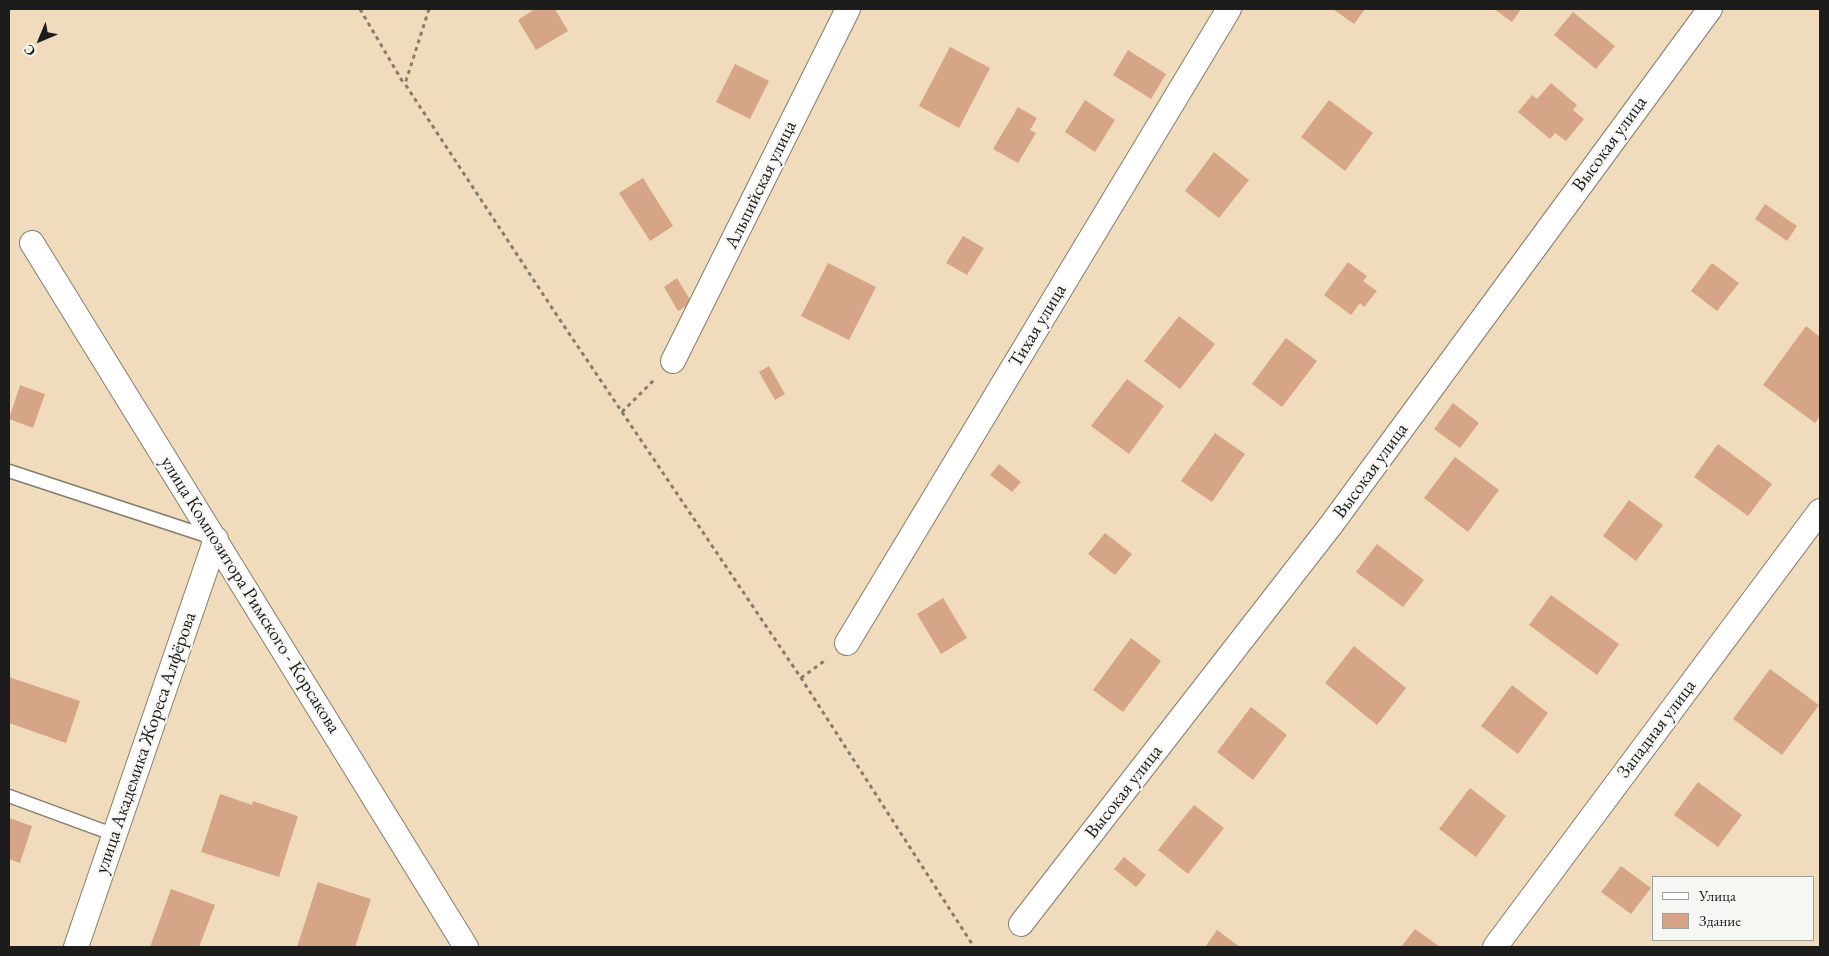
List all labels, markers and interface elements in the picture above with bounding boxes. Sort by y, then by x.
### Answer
north arrow [15,15,65,65]
text: С [20,41,39,60]
street label: Высокая улица [1568,92,1652,196]
street label: Альпийская улица [720,117,802,253]
street label: Тихая улица [1004,280,1072,372]
street label: Высокая улица [1329,419,1413,523]
street label: улица Композитора Римского - Корсакова [155,452,345,738]
street label: улица Академика Жореса Алфёрова [90,609,202,877]
street label: Западная улица [1613,675,1701,783]
street label: Высокая улица [1080,741,1168,843]
legend [1652,876,1814,941]
text: Улица [1699,886,1736,905]
text: Здание [1699,911,1741,930]

